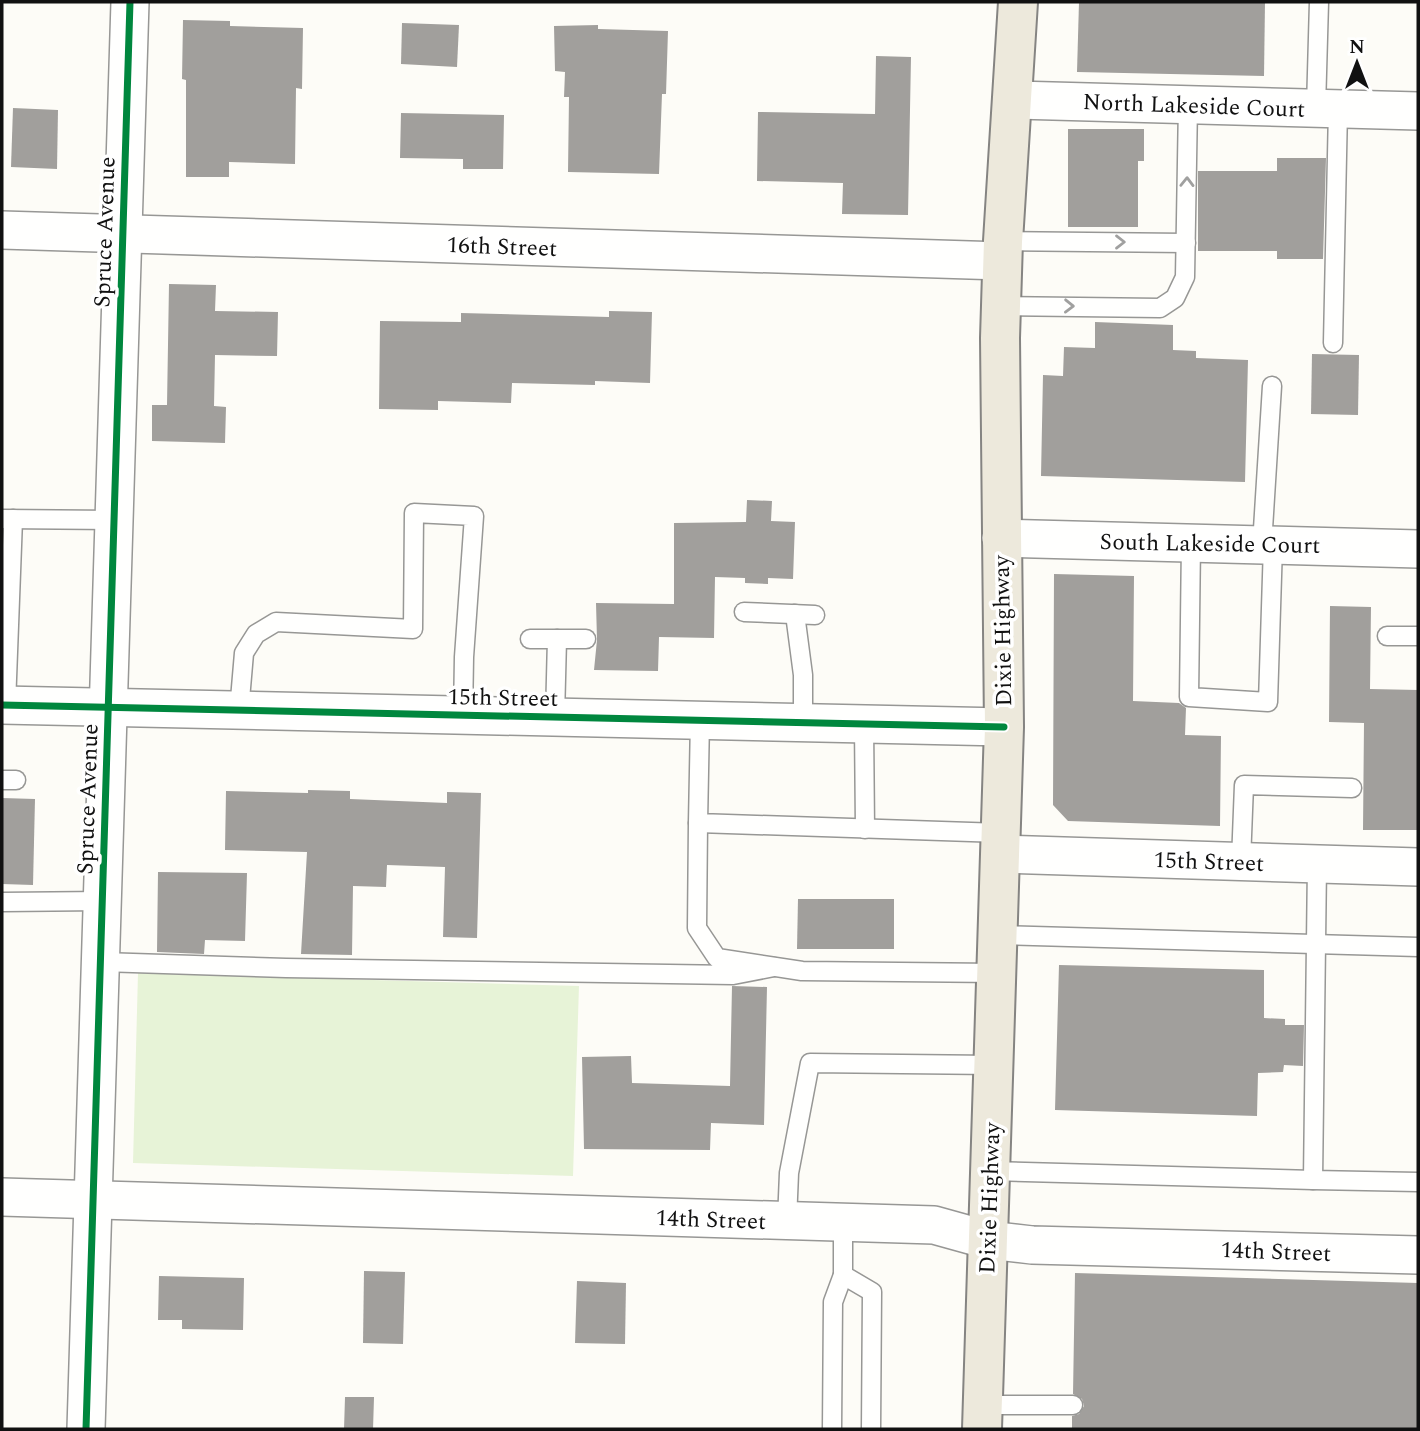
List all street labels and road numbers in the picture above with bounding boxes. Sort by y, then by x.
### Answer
street label: North Lakeside Court [1082,85,1306,128]
street label: Spruce Avenue [85,156,126,308]
street label: 16th Street [446,228,558,267]
street label: South Lakeside Court [1099,525,1321,564]
street label: Dixie Highway [985,554,1022,707]
street label: 15th Street [447,680,559,717]
street label: Spruce Avenue [68,723,109,875]
street label: 15th Street [1153,843,1265,882]
street label: Dixie Highway [970,1121,1011,1274]
street label: 14th Street [655,1201,767,1240]
street label: 14th Street [1220,1233,1332,1272]

